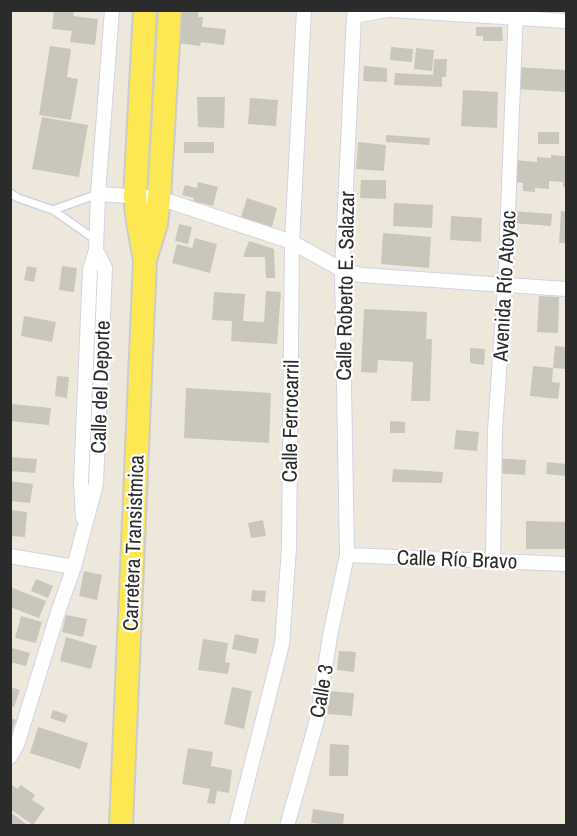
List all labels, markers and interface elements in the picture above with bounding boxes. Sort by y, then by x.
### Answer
street label: Calle Roberto E. Salazar [329,191,361,381]
street label: Avenida Río Atoyac [486,210,522,363]
street label: Calle del Deporte [83,320,117,454]
street label: Calle Ferrocarril [274,359,306,483]
street label: Carretera Transistmica [115,454,151,632]
street label: Calle Río Bravo [396,542,518,576]
street label: Calle 3 [302,662,340,720]

